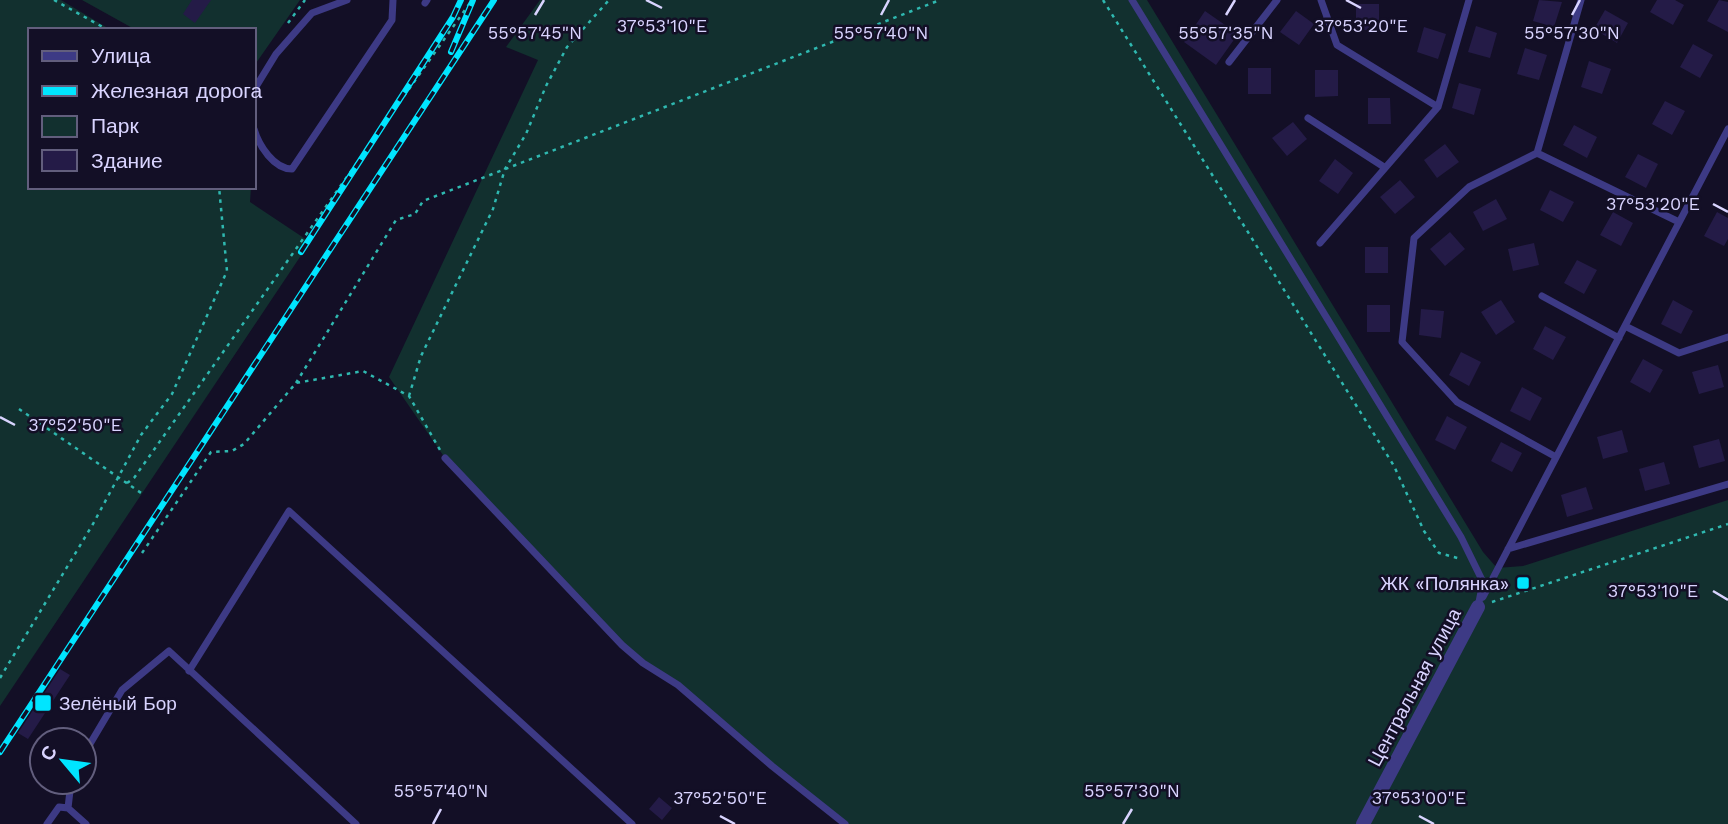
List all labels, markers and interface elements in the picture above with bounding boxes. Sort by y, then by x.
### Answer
text: 37°53'10"E [617,15,707,36]
text: 37°53'20"E [1314,15,1408,36]
text: 55°57'45"N [488,22,582,43]
text: 55°57'40"N [833,22,929,43]
text: 55°57'35"N [1178,22,1274,43]
text: 55°57'30"N [1524,22,1620,43]
legend [28,28,256,189]
text: Улица [91,43,151,68]
text: Железная дорога [91,78,263,103]
text: Парк [91,113,139,138]
text: Здание [91,148,163,173]
text: 37°53'20"E [1606,193,1700,214]
text: 37°52'50"E [28,414,122,435]
place label: ЖК «Полянка» [1380,572,1509,595]
marker: ЖК «Полянка» [1515,575,1531,591]
text: 37°53'10"E [1608,580,1698,601]
street label: Центральная улица [1363,604,1466,770]
place label: Зелёный Бор [59,692,177,715]
marker: Зелёный Бор [33,693,53,713]
north arrow [28,726,98,796]
text: С [35,741,62,765]
text: 55°57'40"N [393,780,489,801]
text: 55°57'30"N [1084,780,1180,801]
text: 37°52'50"E [673,787,767,808]
text: 37°53'00"E [1372,787,1466,808]

